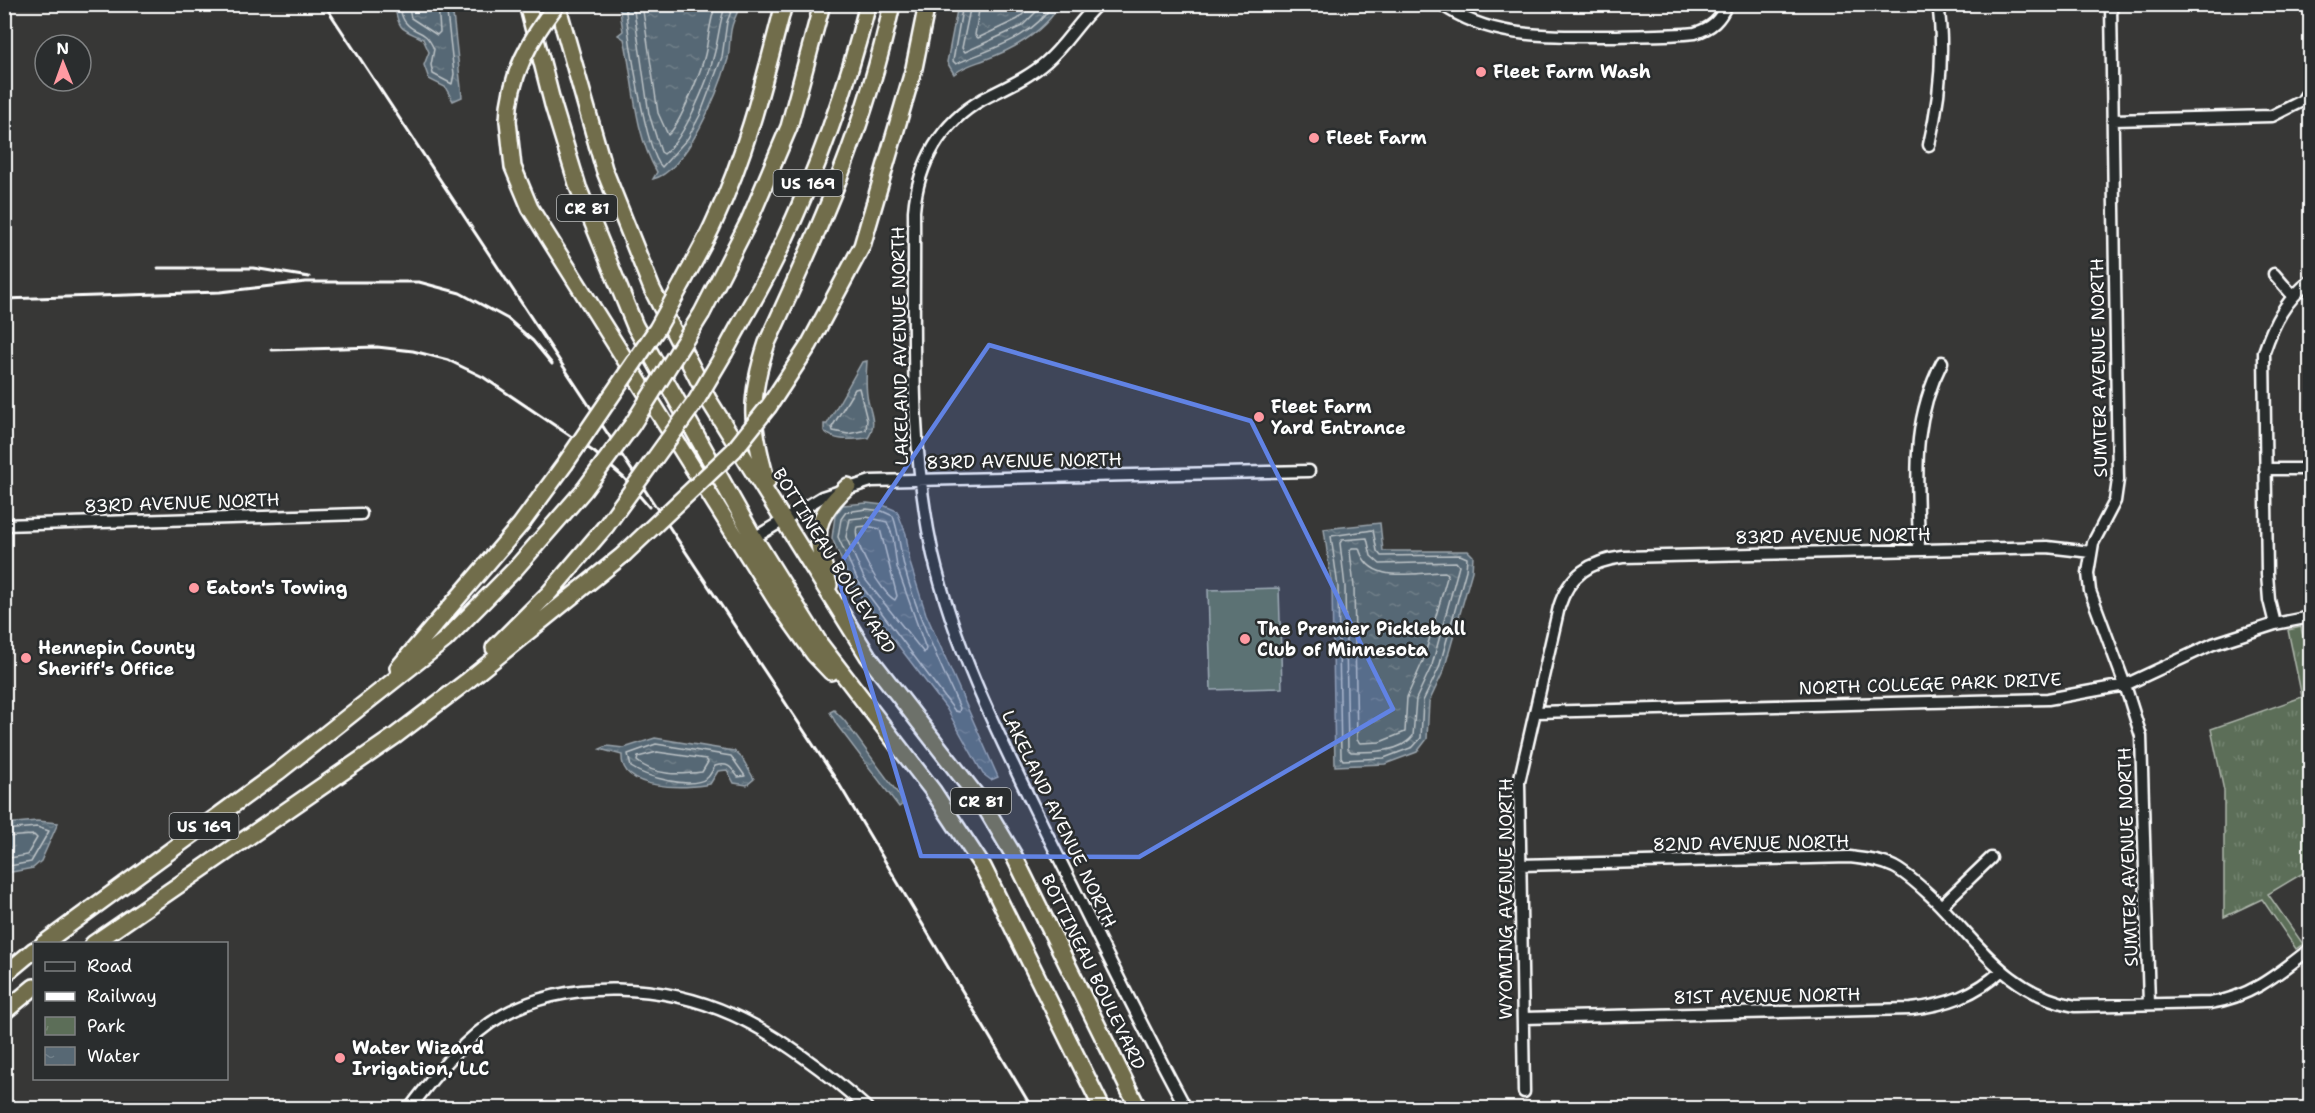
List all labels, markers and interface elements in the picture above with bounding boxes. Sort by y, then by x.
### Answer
north arrow [33,33,93,93]
text: N [56,38,69,59]
place label: Fleet Farm Wash [1493,60,1651,84]
marker: Fleet Farm Wash [1474,65,1488,79]
place label: Fleet Farm [1326,126,1427,150]
marker: Fleet Farm [1307,131,1321,145]
road number: US 169 [774,170,842,196]
road number: CR 81 [557,195,617,221]
street label: LAKELAND AVENUE NORTH [886,226,914,466]
street label: SUMTER AVENUE NORTH [2085,258,2113,478]
place label: Fleet Farm Yard Entrance [1271,395,1406,440]
marker: Fleet Farm Yard Entrance [1252,410,1266,424]
street label: 83RD AVENUE NORTH [926,447,1122,475]
street label: BOTTINEAU BOULEVARD [767,464,901,659]
street label: 83RD AVENUE NORTH [84,488,280,518]
street label: 83RD AVENUE NORTH [1735,522,1931,550]
place label: Eaton's Towing [206,576,348,600]
marker: Eaton's Towing [187,581,201,595]
place label: The Premier Pickleball Club of Minnesota [1257,617,1466,662]
marker: The Premier Pickleball Club of Minnesota [1238,632,1252,646]
place label: Hennepin County Sheriff's Office [38,636,195,681]
marker: Hennepin County Sheriff's Office [19,651,33,665]
street label: NORTH COLLEGE PARK DRIVE [1798,667,2062,701]
street label: LAKELAND AVENUE NORTH [996,706,1122,932]
street label: SUMTER AVENUE NORTH [2112,747,2144,967]
street label: WYOMING AVENUE NORTH [1494,778,1518,1020]
road number: CR 81 [951,788,1011,814]
road number: US 169 [170,813,238,839]
street label: 82ND AVENUE NORTH [1652,829,1850,857]
street label: BOTTINEAU BOULEVARD [1035,870,1151,1074]
legend [33,942,228,1080]
text: Road [87,954,132,978]
street label: 81ST AVENUE NORTH [1673,982,1861,1010]
text: Railway [87,984,157,1008]
text: Park [87,1014,126,1038]
place label: Water Wizard Irrigation, LLC [352,1036,489,1081]
text: Water [87,1044,140,1068]
marker: Water Wizard Irrigation, LLC [333,1051,347,1065]

